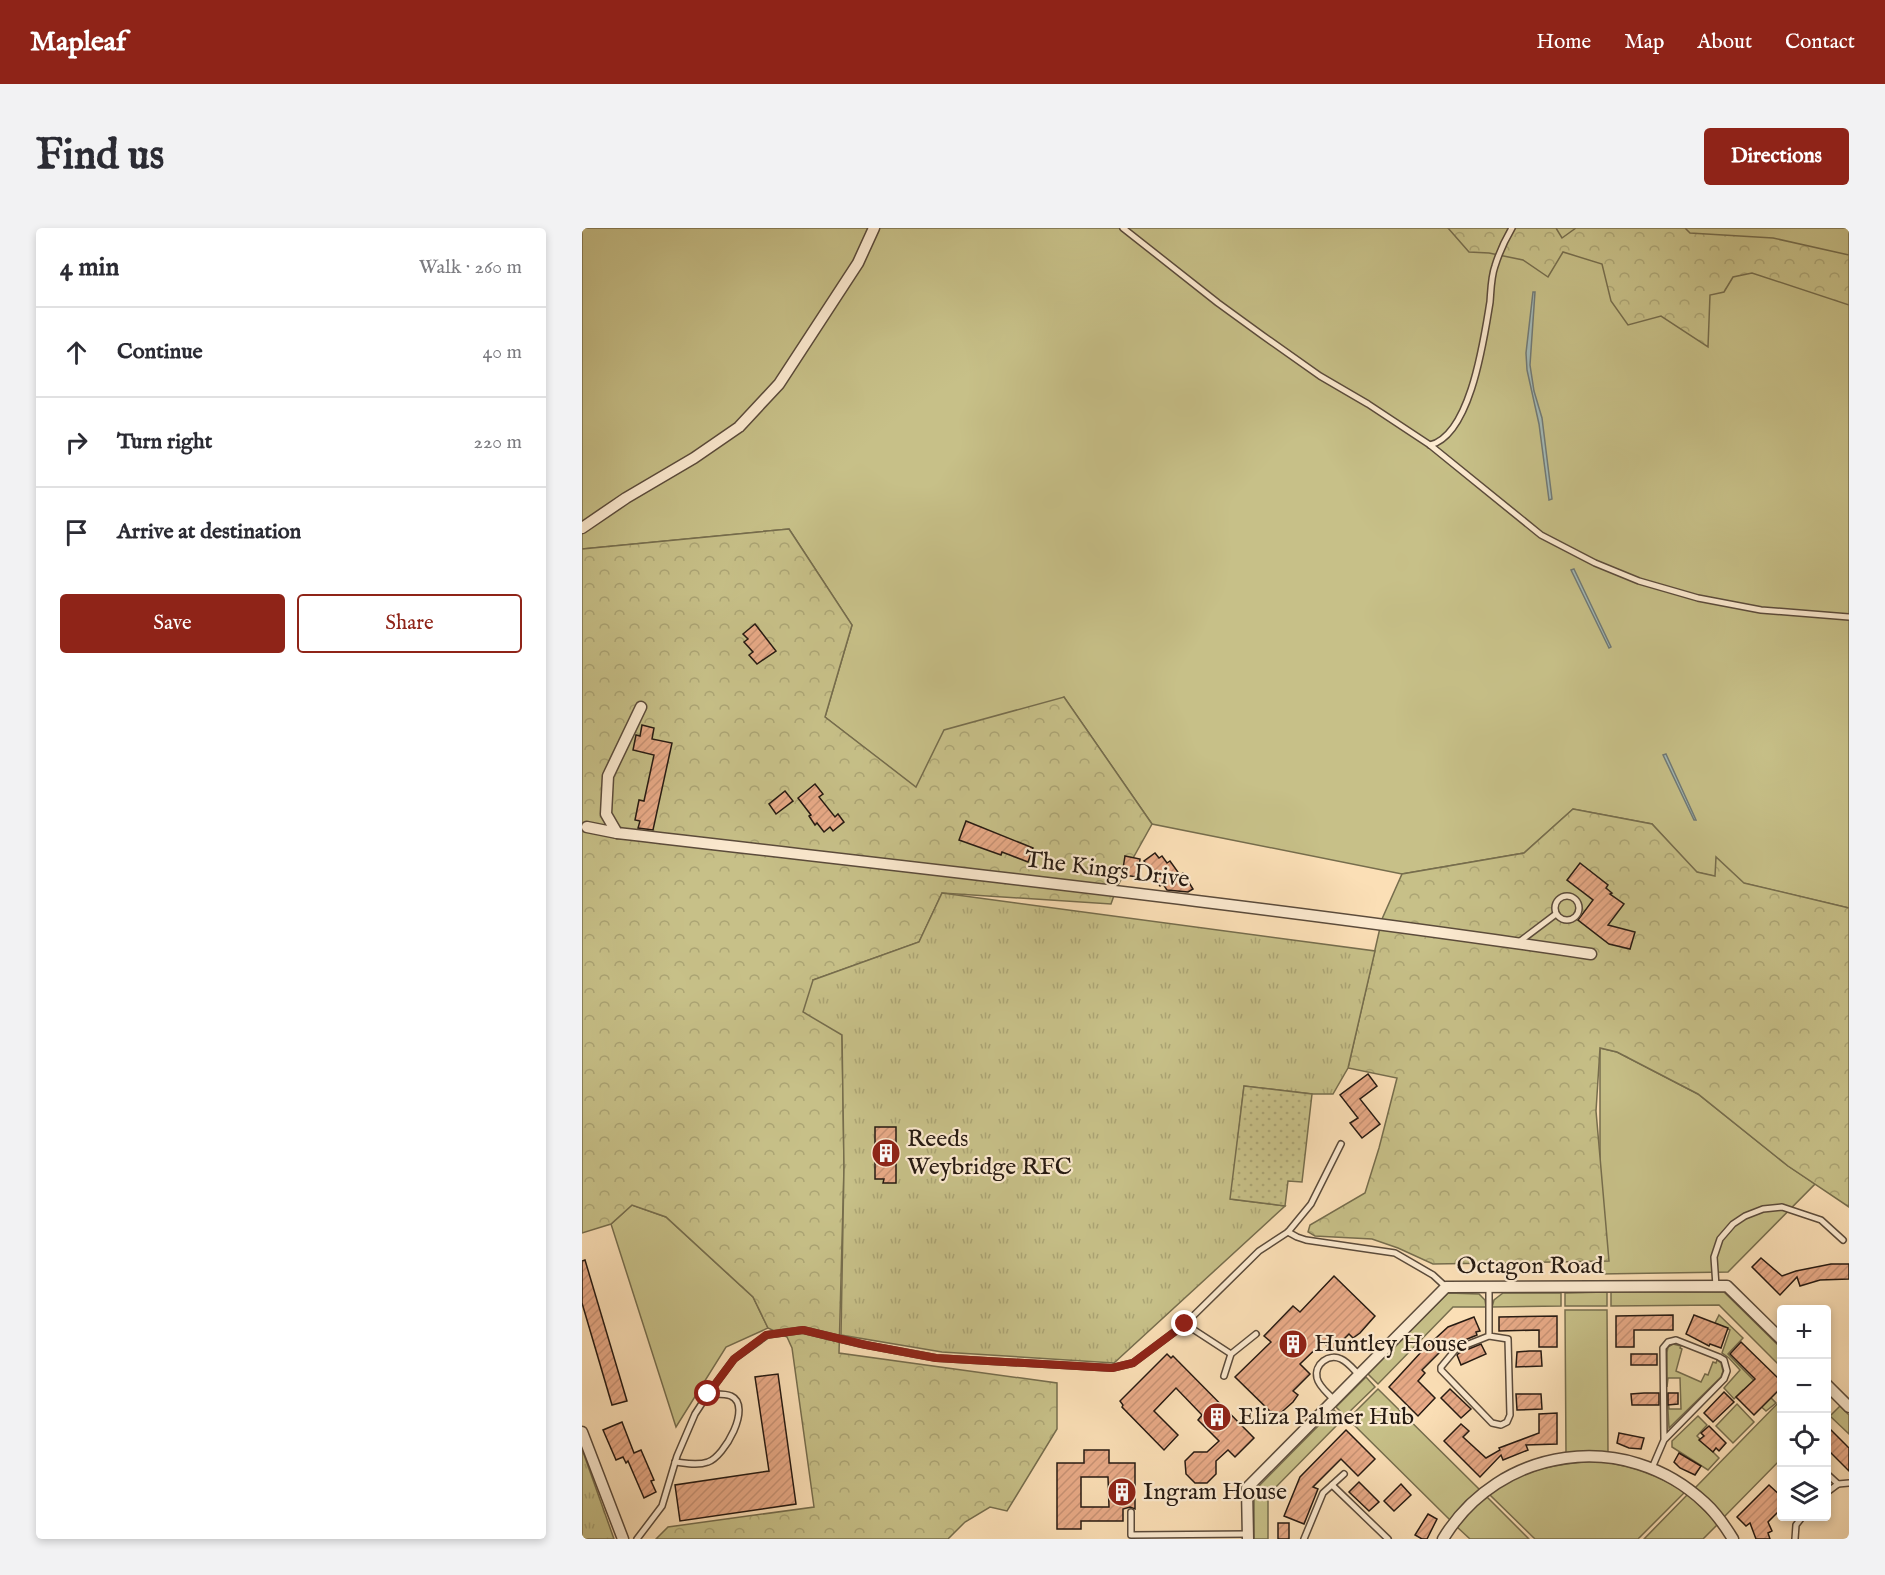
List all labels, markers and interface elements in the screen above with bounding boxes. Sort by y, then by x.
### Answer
text: Mapleaf [30,25,126,60]
text: Home [1536,29,1591,56]
text: Map [1624,29,1664,56]
text: About [1697,29,1752,56]
text: Contact [1785,29,1855,56]
button: Directions [1704,128,1849,185]
text: Find us [36,130,164,183]
text: 4 min [60,251,119,284]
text: Walk · 260 m [419,255,522,280]
icon: ahead [60,336,93,369]
text: Continue [117,338,203,366]
text: 40 m [483,340,522,365]
icon: right [60,426,93,459]
text: Turn right [117,428,212,456]
text: 220 m [474,430,522,455]
icon: arrive [60,516,93,549]
text: Arrive at destination [117,518,301,546]
button: Save [60,594,285,653]
button: Share [297,594,522,653]
street label: The Kings Drive [1023,845,1191,895]
place label: Reeds Weybridge RFC [907,1124,1072,1183]
building icon: Reeds Weybridge RFC [870,1137,902,1169]
street label: Octagon Road [1457,1251,1604,1282]
map controls [1777,1305,1831,1521]
button: + [1777,1305,1831,1359]
route end [1171,1310,1197,1336]
building icon: Huntley House [1277,1328,1309,1360]
place label: Huntley House [1314,1329,1467,1360]
button: − [1777,1359,1831,1413]
route start [694,1380,720,1406]
building icon: Eliza Palmer Hub [1201,1401,1233,1433]
place label: Eliza Palmer Hub [1238,1402,1414,1433]
button: locate [1777,1413,1831,1467]
button: layers [1777,1467,1831,1521]
building icon: Ingram House [1106,1476,1138,1508]
place label: Ingram House [1143,1477,1287,1508]

